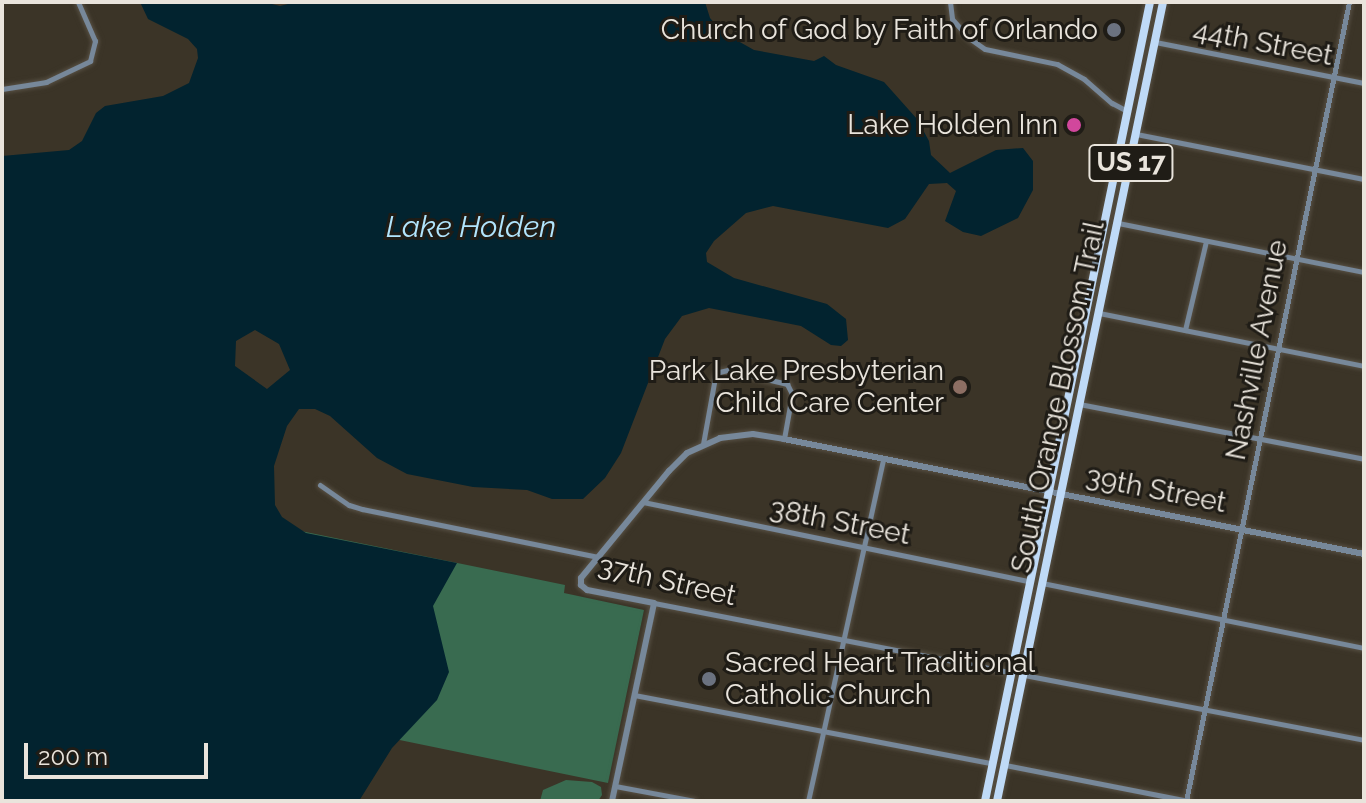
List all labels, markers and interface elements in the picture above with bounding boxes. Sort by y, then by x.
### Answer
place label: Church of God by Faith of Orlando [659,13,1098,47]
street label: 44th Street [1191,13,1335,73]
marker: Church of God by Faith of Orlando [1105,21,1123,39]
place label: Lake Holden Inn [847,108,1058,142]
marker: Lake Holden Inn [1065,116,1083,134]
road number: US 17 [1087,141,1175,185]
water label: Lake Holden [386,209,556,245]
street label: South Orange Blossom Trail [1004,218,1112,576]
street label: Nashville Avenue [1219,237,1295,463]
place label: Park Lake Presbyterian Child Care Center [649,354,944,420]
marker: Park Lake Presbyterian Child Care Center [951,378,969,396]
street label: 39th Street [1083,460,1229,520]
street label: 38th Street [767,492,913,552]
street label: 37th Street [595,549,739,613]
place label: Sacred Heart Traditional Catholic Church [725,646,1036,712]
marker: Sacred Heart Traditional Catholic Church [700,670,718,688]
scale bar [28,727,212,777]
text: 200 m [38,742,108,771]

